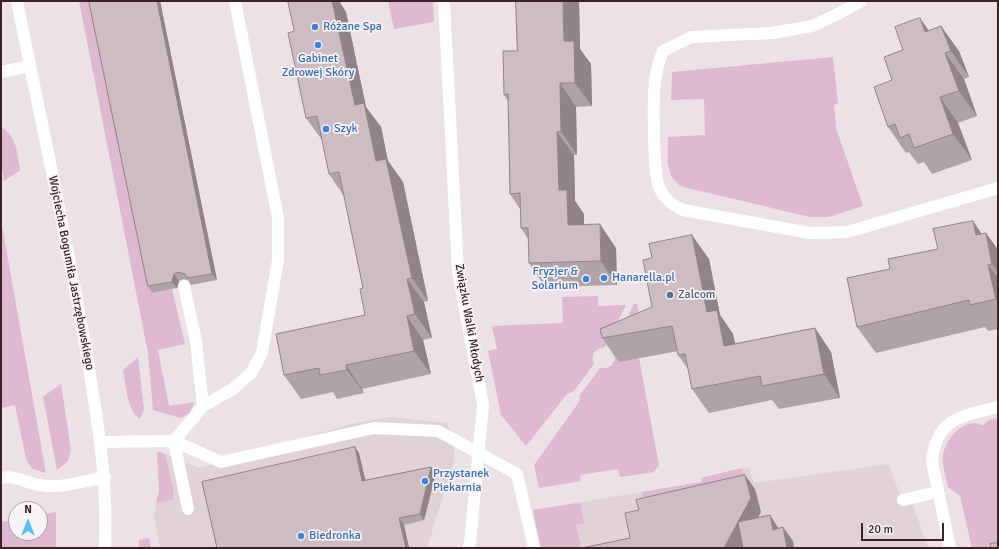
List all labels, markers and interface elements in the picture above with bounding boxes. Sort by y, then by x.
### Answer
place label: Różane Spa [323,20,382,34]
marker: Różane Spa [310,22,320,32]
marker: Gabinet Zdrowej Skóry [313,40,323,50]
place label: Gabinet Zdrowej Skóry [282,52,354,80]
place label: Szyk [334,122,358,136]
marker: Szyk [321,124,331,134]
street label: Wojciecha Bogumiła Jastrzębowskiego [45,175,97,371]
street label: Związku Walki Młodych [451,263,487,383]
place label: Fryzjer & Solarium [531,265,578,293]
place label: Hanarella.pl [612,271,675,285]
marker: Hanarella.pl [599,273,609,283]
marker: Fryzjer & Solarium [581,274,591,284]
place label: Zalcom [678,288,715,302]
marker: Zalcom [665,290,675,300]
place label: Przystanek Piekarnia [433,467,489,495]
marker: Przystanek Piekarnia [420,476,430,486]
north arrow [8,501,48,541]
text: N [24,503,32,516]
scale bar [863,515,946,541]
text: 20 m [868,522,893,537]
place label: Biedronka [309,529,361,543]
marker: Biedronka [296,531,306,541]

